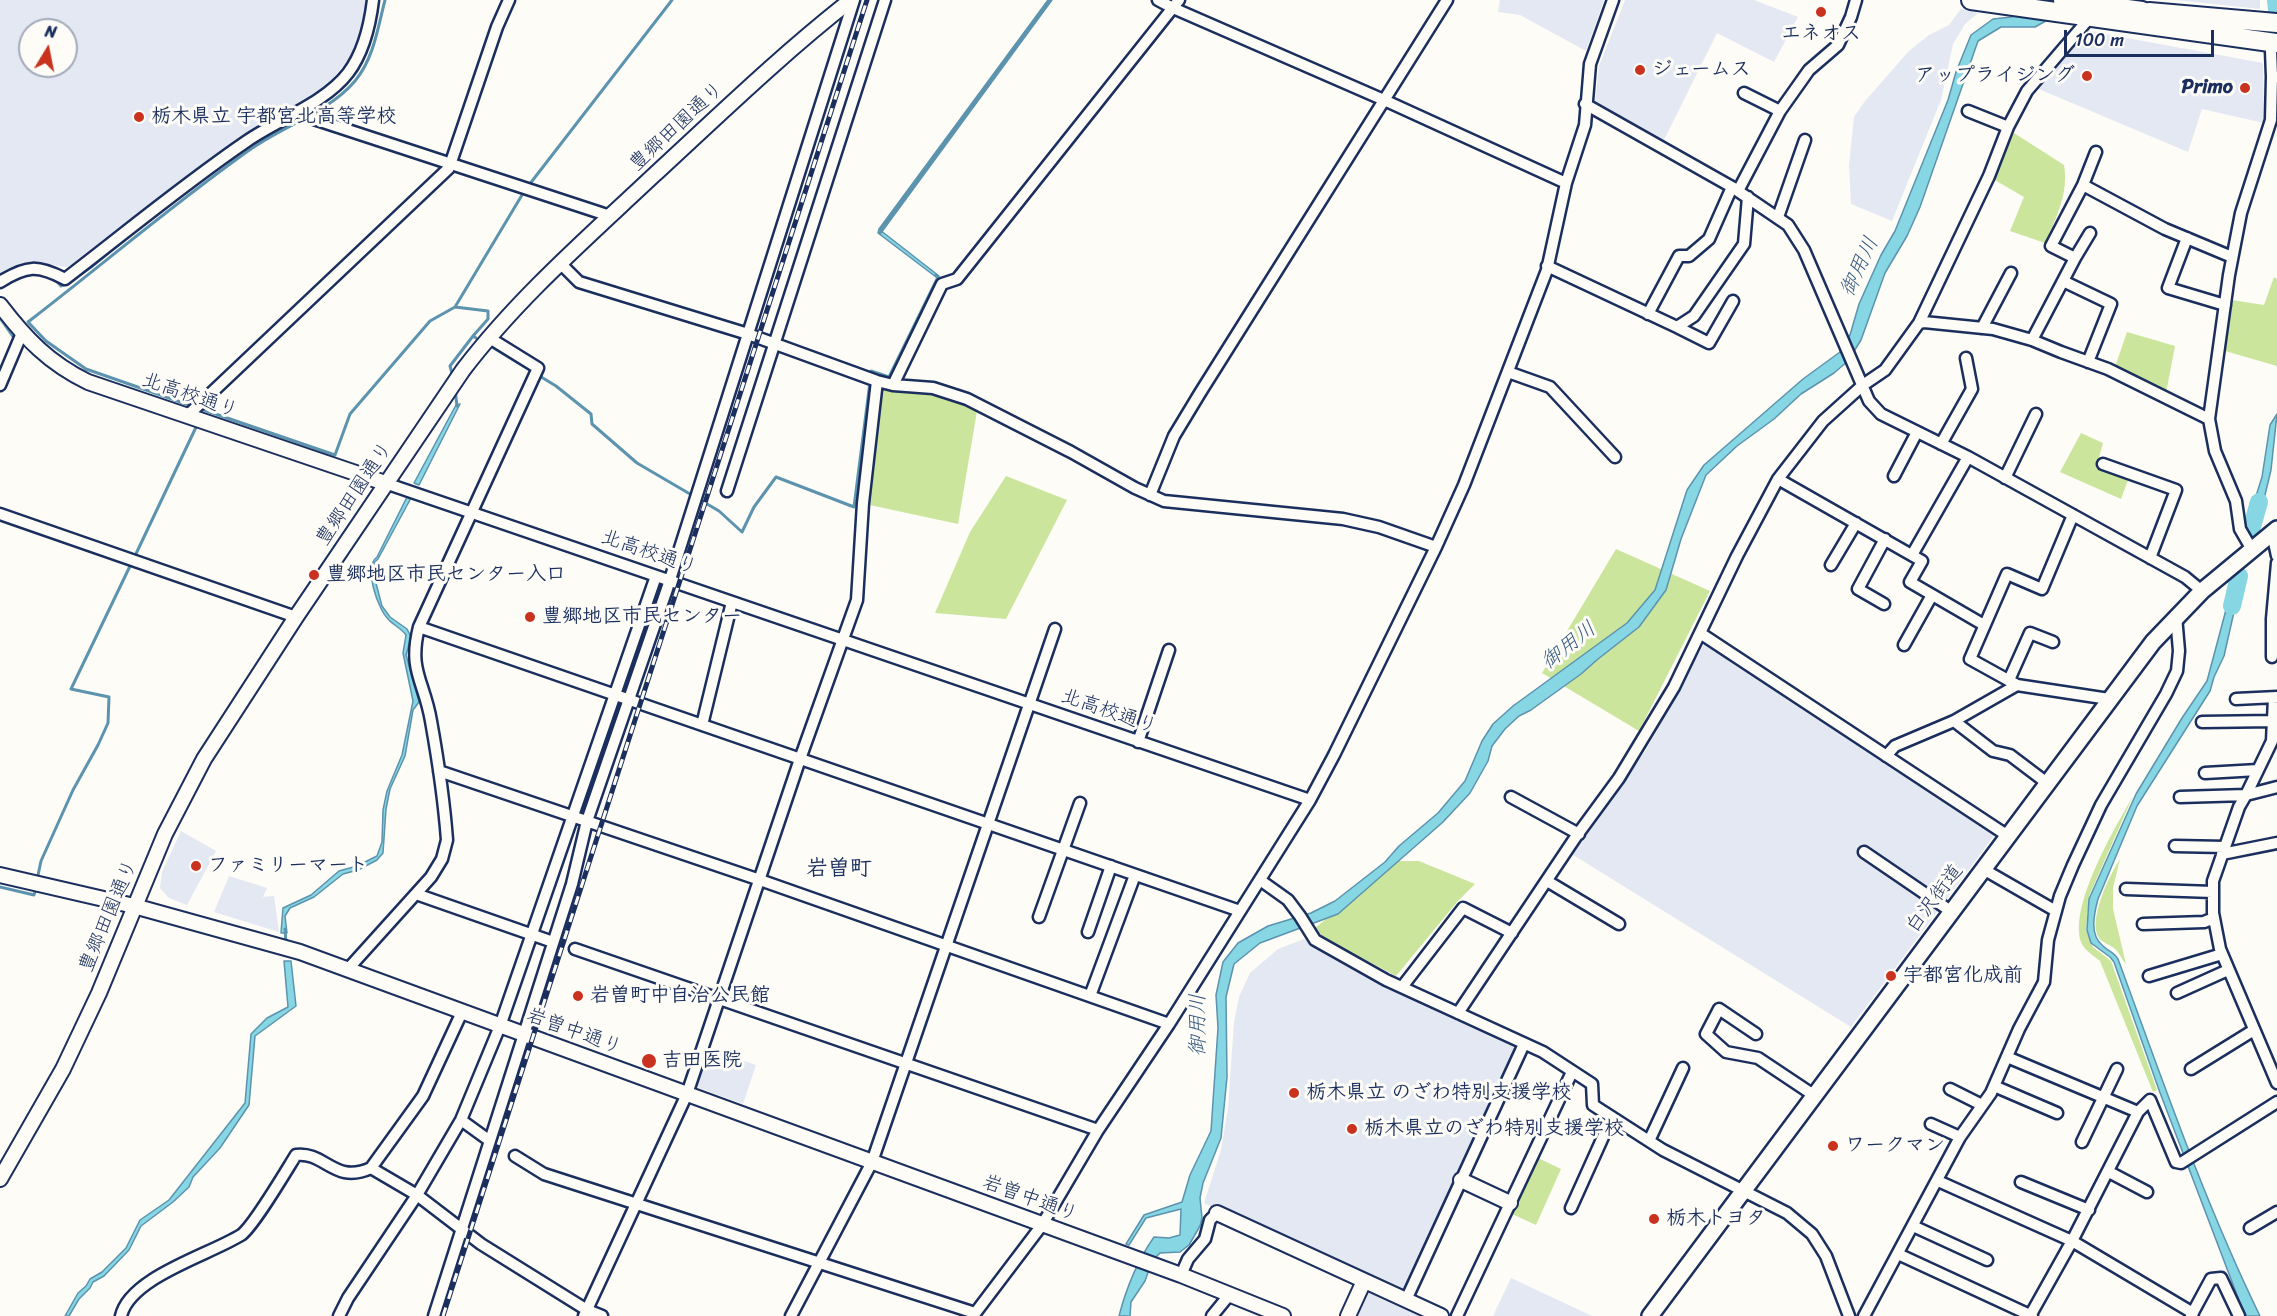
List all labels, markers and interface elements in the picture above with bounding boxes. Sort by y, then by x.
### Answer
marker: エネオス [1814,5,1828,19]
text: N [43,17,59,47]
north arrow [18,18,78,78]
scale bar [2067,18,2217,56]
place label: エネオス [1781,22,1861,46]
text: 100 m [2075,24,2124,56]
place label: ジェームス [1652,58,1751,82]
marker: ジェームス [1633,63,1647,77]
place label: アップライジング [1915,64,2075,88]
marker: アップライジング [2080,69,2094,83]
place label: Primo [2182,76,2233,100]
street label: 豊郷田園通り [625,77,729,177]
marker: Primo [2238,81,2252,95]
place label: 栃木県立 宇都宮北高等学校 [151,105,396,129]
marker: 栃木県立 宇都宮北高等学校 [132,110,146,124]
water label: 御用川 [1835,233,1885,301]
street label: 北高校通り [139,368,241,424]
street label: 豊郷田園通り [312,438,398,550]
street label: 北高校通り [598,525,700,581]
place label: 豊郷地区市民センター入口 [326,563,566,587]
marker: 豊郷地区市民センター入口 [307,568,321,582]
place label: 豊郷地区市民センター [542,605,742,629]
marker: 豊郷地区市民センター [523,610,537,624]
water label: 御用川 [1536,617,1602,675]
street label: 北高校通り [1058,684,1160,740]
place label: ファミリーマート [208,854,368,878]
street label: 豊郷田園通り [75,856,143,976]
district label: 岩曽町 [806,856,872,882]
marker: ファミリーマート [189,859,203,873]
street label: 白沢街道 [1901,860,1969,938]
place label: 宇都宮化成前 [1903,964,2023,988]
marker: 宇都宮化成前 [1884,969,1898,983]
place label: 岩曽町中自治公民館 [590,984,770,1008]
marker: 岩曽町中自治公民館 [571,989,585,1003]
water label: 御用川 [1186,994,1212,1056]
street label: 岩曽中通り [523,1004,625,1060]
place label: 吉田医院 [662,1049,742,1073]
marker: 吉田医院 [640,1052,658,1070]
place label: 栃木県立 のざわ特別支援学校 [1306,1081,1571,1105]
marker: 栃木県立 のざわ特別支援学校 [1287,1086,1301,1100]
place label: 栃木県立のざわ特別支援学校 [1364,1117,1624,1141]
marker: 栃木県立のざわ特別支援学校 [1345,1122,1359,1136]
place label: ワークマン [1845,1134,1945,1158]
marker: ワークマン [1826,1139,1840,1153]
street label: 岩曽中通り [979,1171,1081,1227]
place label: 栃木トヨタ [1666,1207,1766,1231]
marker: 栃木トヨタ [1647,1212,1661,1226]

